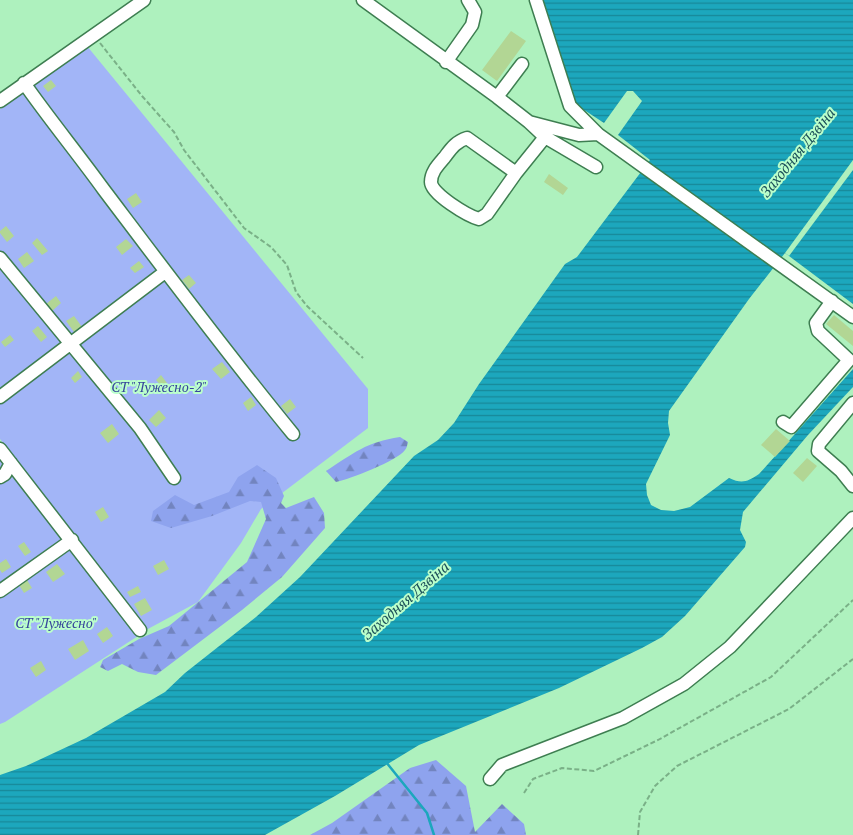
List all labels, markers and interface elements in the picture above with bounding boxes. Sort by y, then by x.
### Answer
water label: Заходняя Дзвіна [755,103,839,201]
park label: СТ "Лужесно-2" [111,377,207,396]
water label: Заходняя Дзвіна [357,556,453,644]
park label: СТ "Лужесно" [15,613,97,632]

